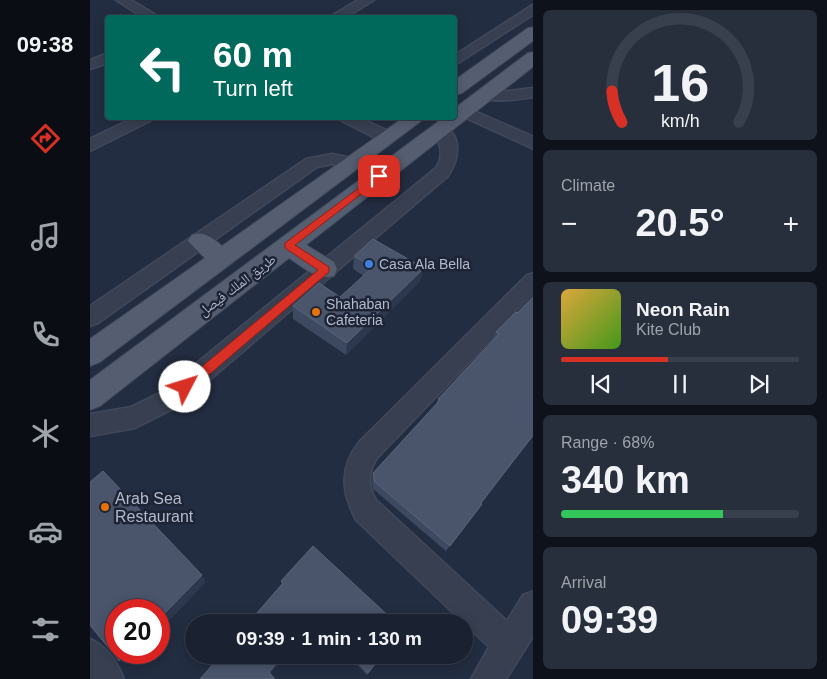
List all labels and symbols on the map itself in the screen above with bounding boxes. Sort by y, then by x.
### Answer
pin [358,155,400,197]
street label: طريق الملك فيصل [195,251,280,321]
place label: Casa Ala Bella [379,256,470,272]
marker: Casa Ala Bella [363,258,375,270]
place label: Shahaban Cafeteria [326,296,390,328]
marker: Shahaban Cafeteria [310,306,322,318]
position arrow [158,360,210,412]
place label: Arab Sea Restaurant [115,490,194,525]
marker: Arab Sea Restaurant [99,501,111,513]
speed limit sign: 20 [105,599,170,664]

